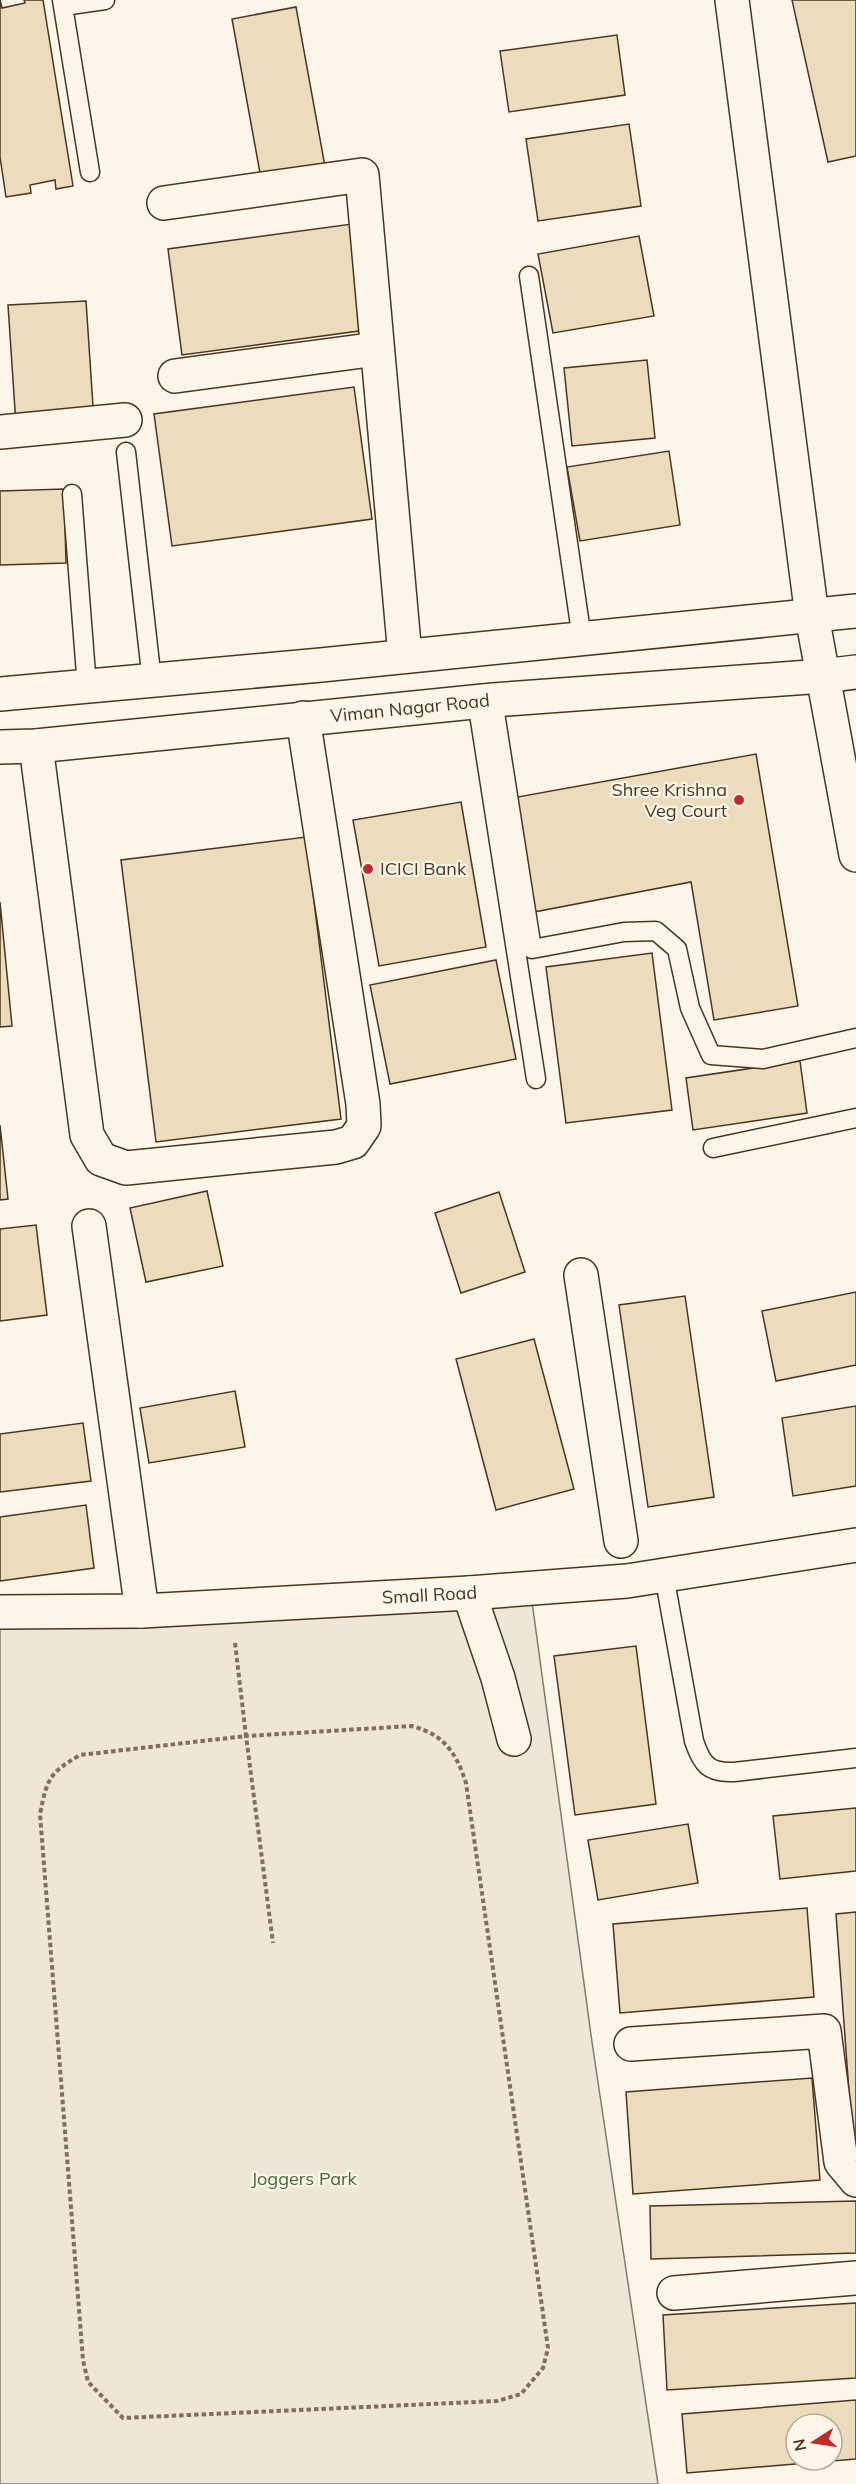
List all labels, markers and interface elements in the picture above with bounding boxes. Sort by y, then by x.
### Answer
street label: Viman Nagar Road [329,688,491,727]
place label: Shree Krishna Veg Court [611,778,727,822]
marker: Shree Krishna Veg Court [732,793,746,807]
place label: ICICI Bank [380,857,467,880]
marker: ICICI Bank [361,862,375,876]
street label: Small Road [381,1580,478,1609]
park label: Joggers Park [251,2167,358,2190]
north arrow [784,2412,844,2472]
text: N [788,2437,810,2453]

